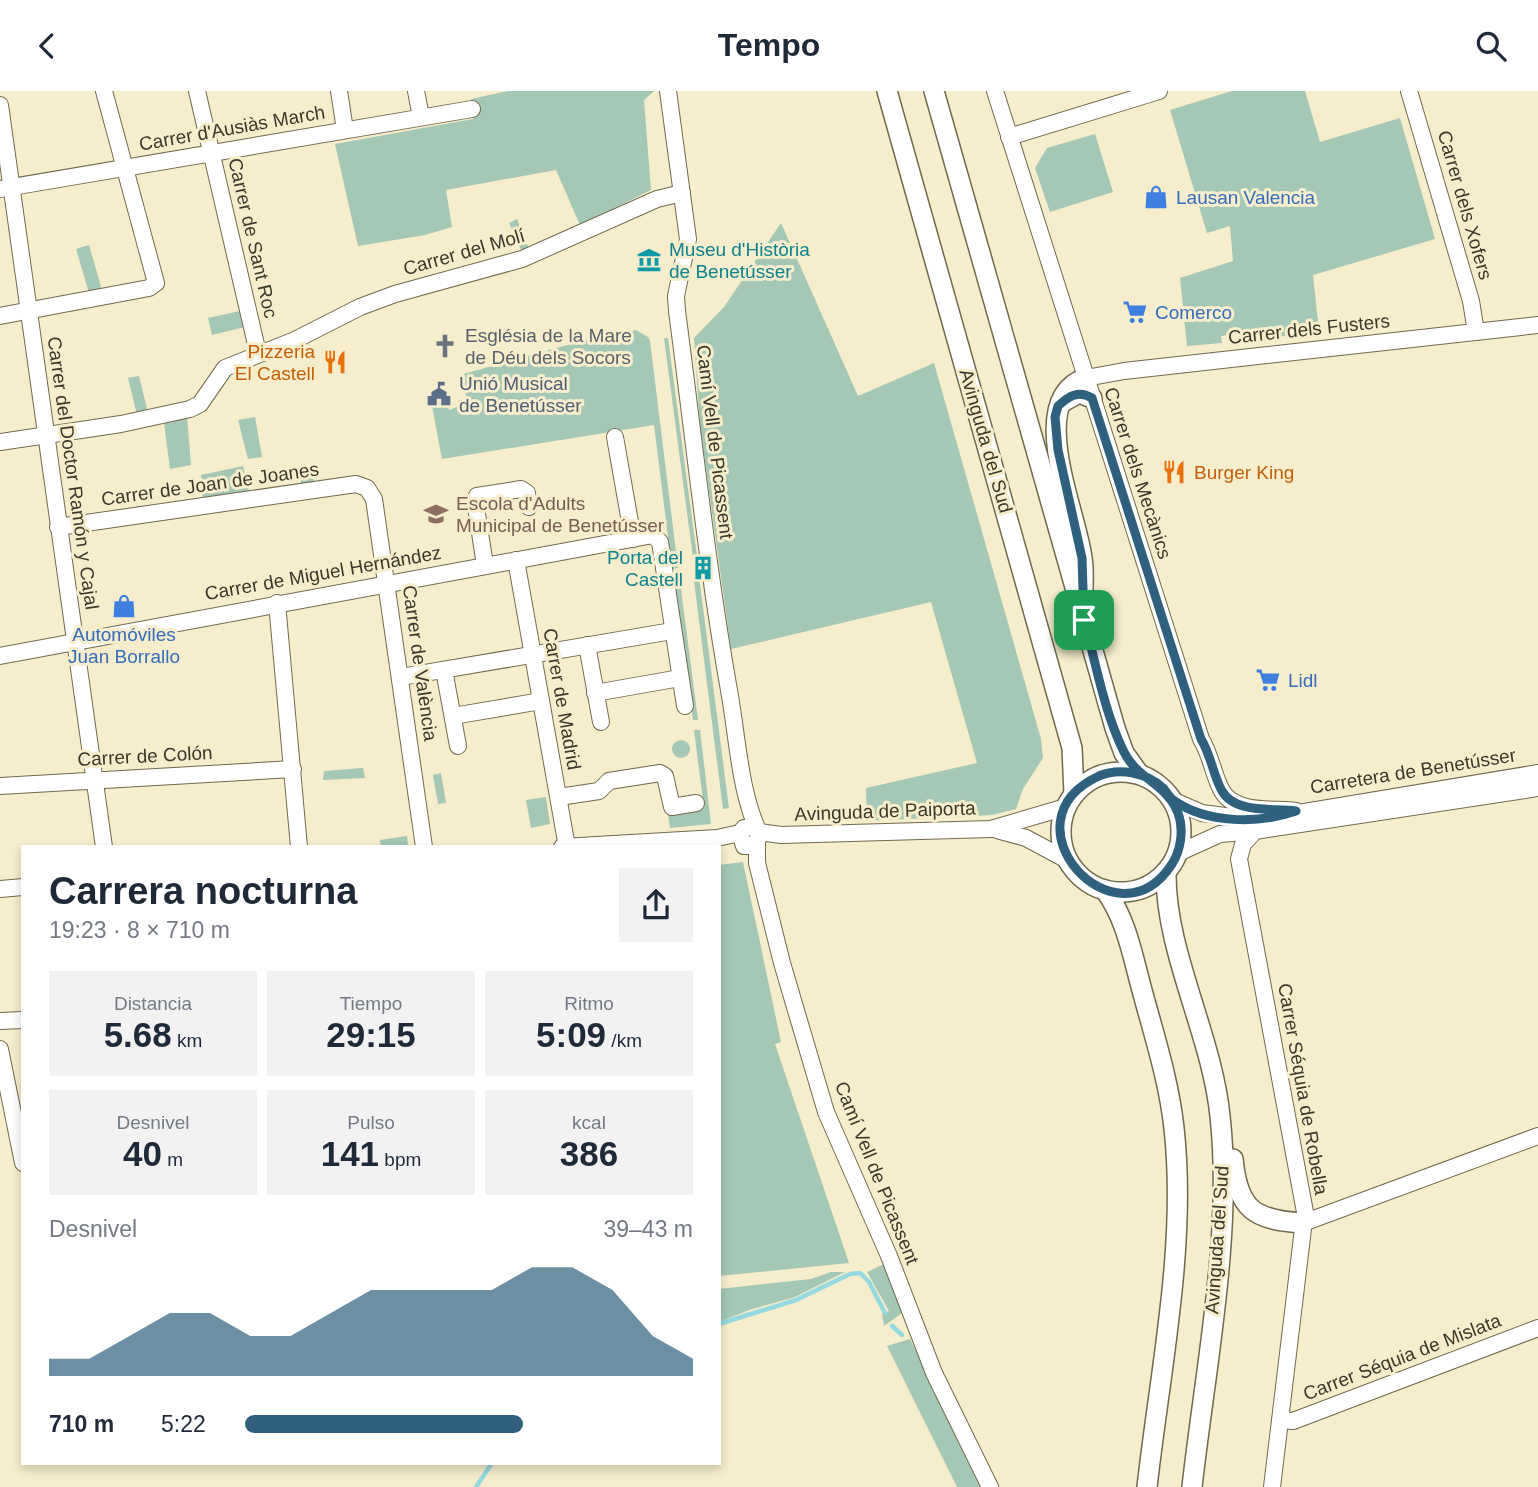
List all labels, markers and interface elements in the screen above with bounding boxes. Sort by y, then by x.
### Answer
icon: back [28,27,66,65]
text: Tempo [718,27,820,63]
icon: search [1472,27,1510,65]
street label: Carrer d'Ausiàs March [137,101,327,155]
street label: Carrer dels Xofers [1434,128,1496,282]
street label: Carrer de Sant Roc [224,156,282,320]
shop icon: Lausan Valencia [1142,183,1170,211]
place label: Lausan Valencia [1176,187,1316,208]
street label: Carrer del Molí [401,224,528,279]
place label: Museu d'Història de Benetússer [669,239,810,282]
museum icon: Museu d'Història de Benetússer [635,246,663,274]
supermarket icon: Comerco [1121,298,1149,326]
place label: Comerco [1155,302,1232,323]
street label: Carrer dels Fusters [1227,310,1391,348]
place label: Església de la Mare de Déu dels Socors [465,325,632,368]
church icon: Església de la Mare de Déu dels Socors [431,332,459,360]
street label: Carrer del Doctor Ramón y Cajal [43,335,103,611]
place label: Pizzeria El Castell [235,341,315,384]
street label: Camí Vell de Picassent [693,344,737,541]
restaurant icon: Pizzeria El Castell [321,348,349,376]
street label: Avinguda del Sud [955,367,1017,515]
place label: Unió Musical de Benetússer [459,373,582,416]
public building icon: Unió Musical de Benetússer [425,380,453,408]
street label: Carrer dels Mecànics [1100,384,1176,562]
street label: Carrer de Joan de Joanes [100,458,320,510]
restaurant icon: Burger King [1160,458,1188,486]
place label: Burger King [1194,462,1294,483]
place label: Escola d'Adults Municipal de Benetússer [456,493,665,536]
school or university icon: Escola d'Adults Municipal de Benetússer [422,500,450,528]
street label: Carrer de Miguel Hernández [203,542,443,604]
place label: Porta del Castell [607,547,683,590]
building icon: Porta del Castell [689,554,717,582]
street label: Carrer de València [399,584,441,743]
pin [1054,590,1114,650]
shop icon: Automóviles Juan Borrallo [110,592,138,620]
icon: arrive [1065,601,1103,639]
place label: Automóviles Juan Borrallo [68,624,180,667]
street label: Carrer de Madrid [539,626,585,772]
supermarket icon: Lidl [1254,666,1282,694]
place label: Lidl [1288,670,1318,691]
street label: Carrer de Colón [77,742,213,770]
street label: Carretera de Benetússer [1309,744,1518,798]
street label: Avinguda de Paiporta [794,797,976,825]
button: share [619,868,693,942]
text: Carrera nocturna [49,870,357,912]
text: 19:23 · 8 × 710 m [49,917,230,943]
street label: Carrer Séquia de Robella [1274,982,1332,1197]
text: Distancia [114,993,192,1014]
text: Tiempo [340,993,402,1014]
text: Ritmo [564,993,614,1014]
text: 5.68 [104,1015,172,1054]
text: 29:15 [326,1015,416,1054]
text: 5:09 [536,1015,606,1054]
text: km [172,1030,202,1051]
text: /km [606,1030,642,1051]
street label: Camí Vell de Picassent [831,1078,924,1268]
text: Desnivel [117,1112,189,1133]
text: Pulso [347,1112,395,1133]
text: kcal [572,1112,606,1133]
text: 40 [123,1134,162,1173]
text: 141 [321,1134,379,1173]
text: 386 [560,1134,618,1173]
text: m [162,1149,183,1170]
text: bpm [379,1149,421,1170]
street label: Avinguda del Sud [1201,1165,1233,1315]
text: Desnivel [49,1216,137,1242]
text: 39–43 m [603,1216,693,1242]
street label: Carrer Séquia de Mislata [1300,1309,1504,1404]
text: 710 m [49,1411,114,1437]
text: 5:22 [161,1411,206,1437]

